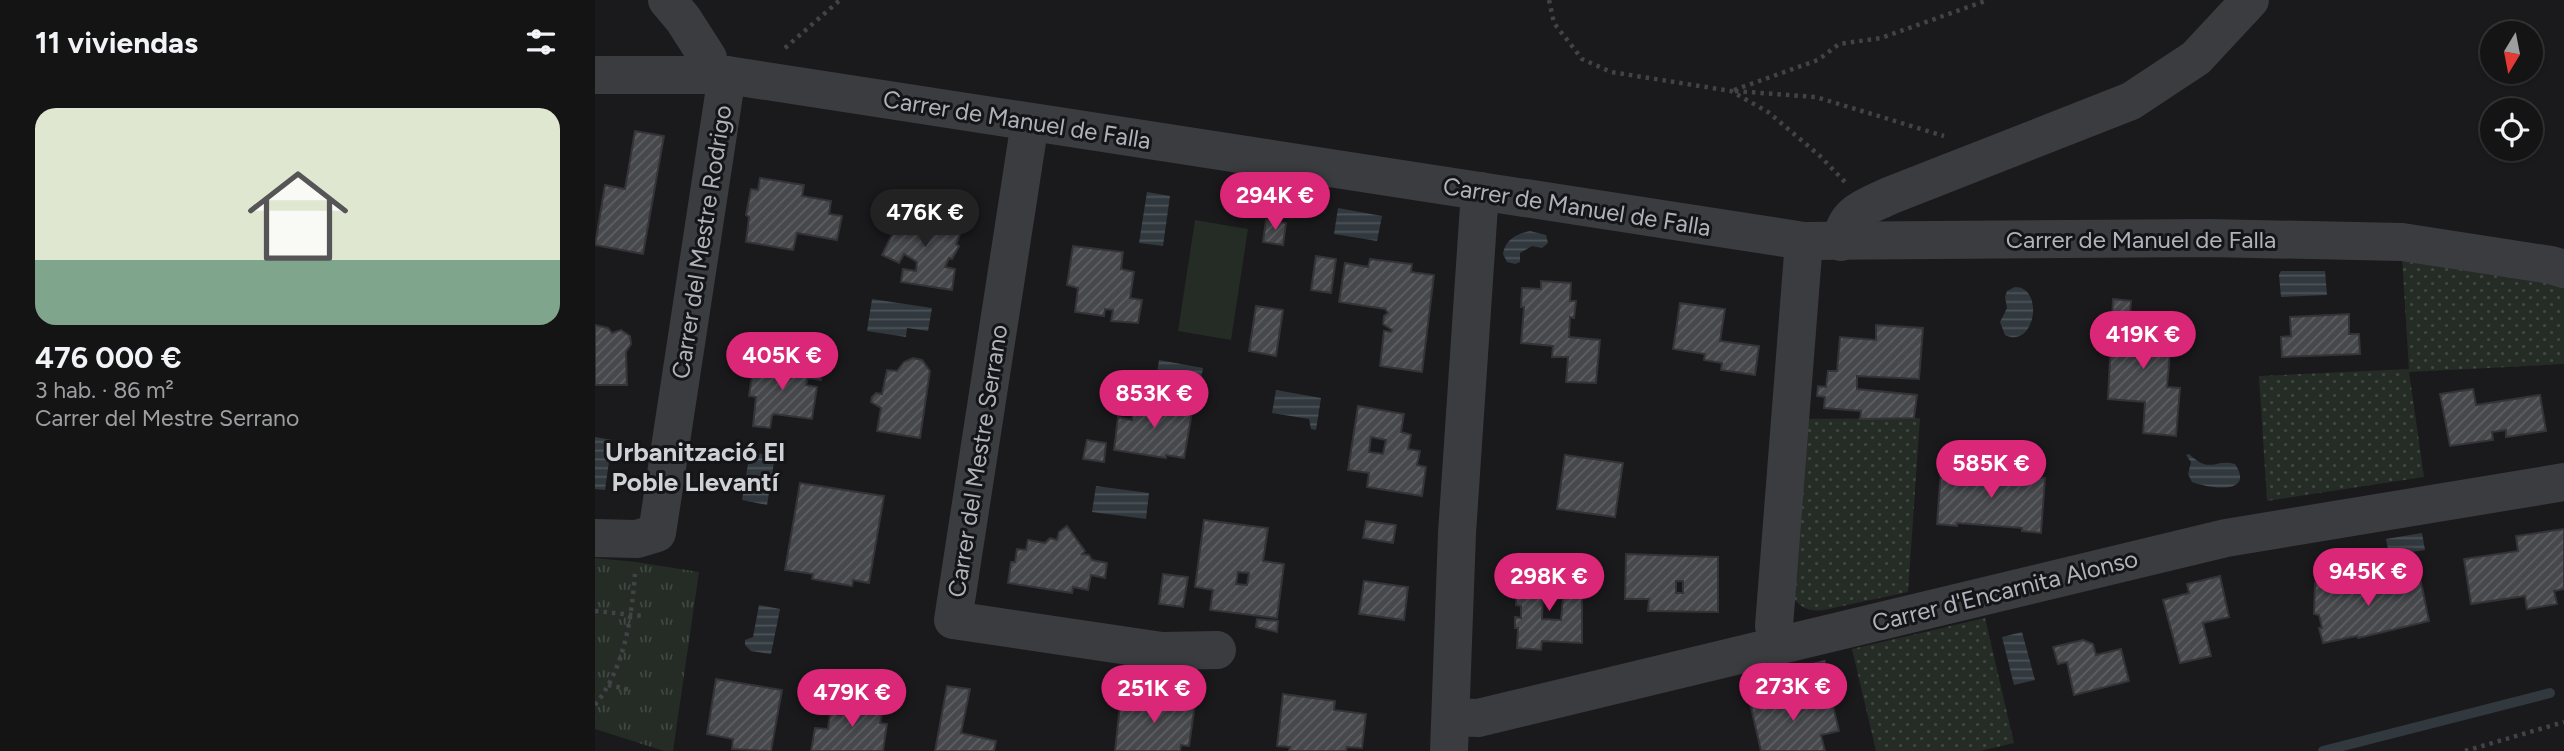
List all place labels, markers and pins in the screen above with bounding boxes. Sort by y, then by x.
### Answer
pin: 294K € [1218,173,1332,232]
pin: 476K € [868,190,982,249]
pin: 419K € [2086,312,2200,371]
pin: 405K € [725,332,839,392]
pin: 853K € [1097,370,1211,430]
pin: 585K € [1934,440,2048,500]
pin: 945K € [2311,548,2425,608]
pin: 298K € [1492,554,1606,613]
pin: 273K € [1736,664,1850,723]
pin: 251K € [1097,666,1211,725]
pin: 479K € [795,670,909,729]

